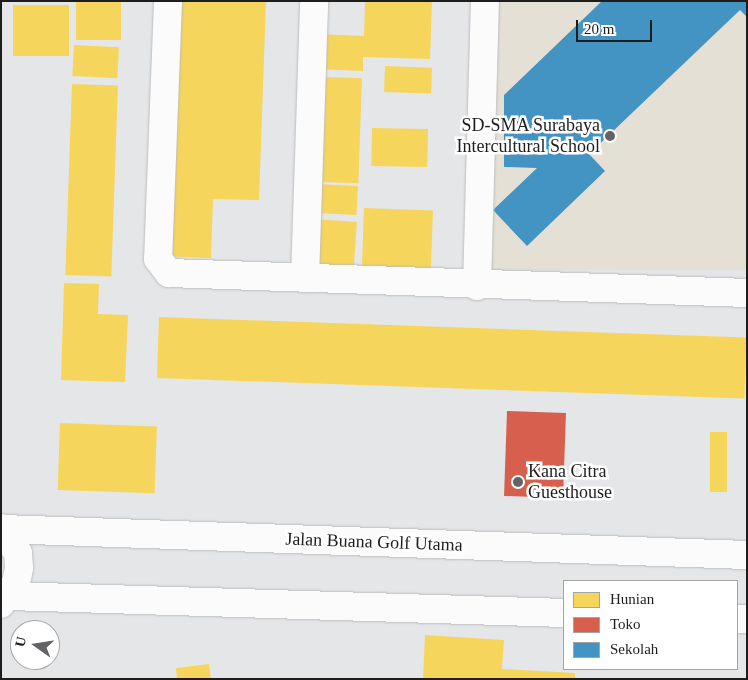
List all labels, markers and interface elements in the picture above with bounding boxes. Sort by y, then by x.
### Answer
scale bar [578,10,654,42]
text: 20 m [584,21,614,37]
place label: SD-SMA Surabaya Intercultural School [457,115,600,158]
marker: SD-SMA Surabaya Intercultural School [604,130,616,142]
place label: Kana Citra Guesthouse [528,461,612,504]
marker: Kana Citra Guesthouse [512,476,524,488]
street label: Jalan Buana Golf Utama [285,528,463,556]
legend [563,580,738,670]
text: Hunian [610,591,654,607]
text: Toko [610,616,641,632]
north arrow [10,620,60,670]
text: U [12,635,29,648]
text: Sekolah [610,641,658,657]

